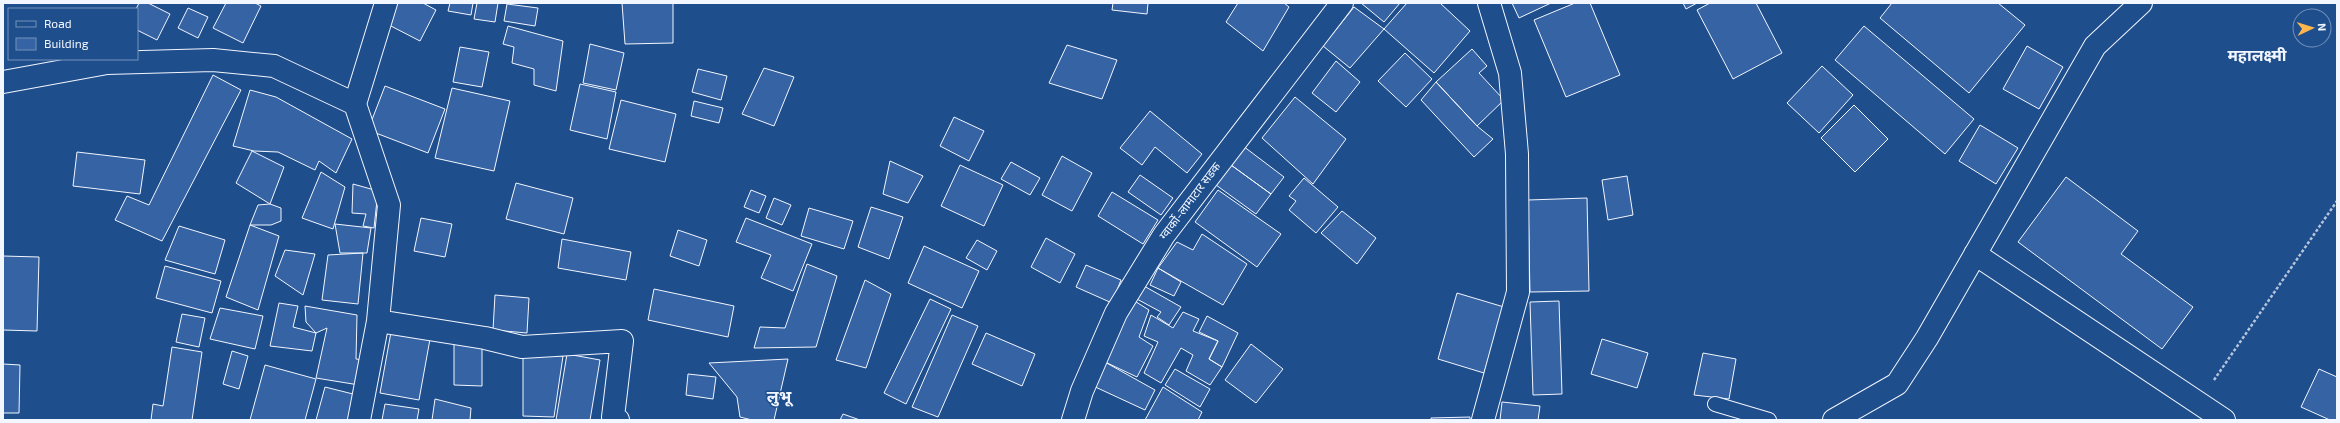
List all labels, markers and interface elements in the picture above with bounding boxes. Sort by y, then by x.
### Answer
legend [8,8,138,60]
north arrow [2292,8,2332,48]
text: Road [44,16,72,30]
text: N [2316,23,2329,32]
text: Building [44,36,89,50]
district label: महालक्ष्मी [2227,45,2287,64]
street label: ग्वार्को-लामाटार सडक [1156,158,1223,242]
district label: लुभू [767,386,794,407]

